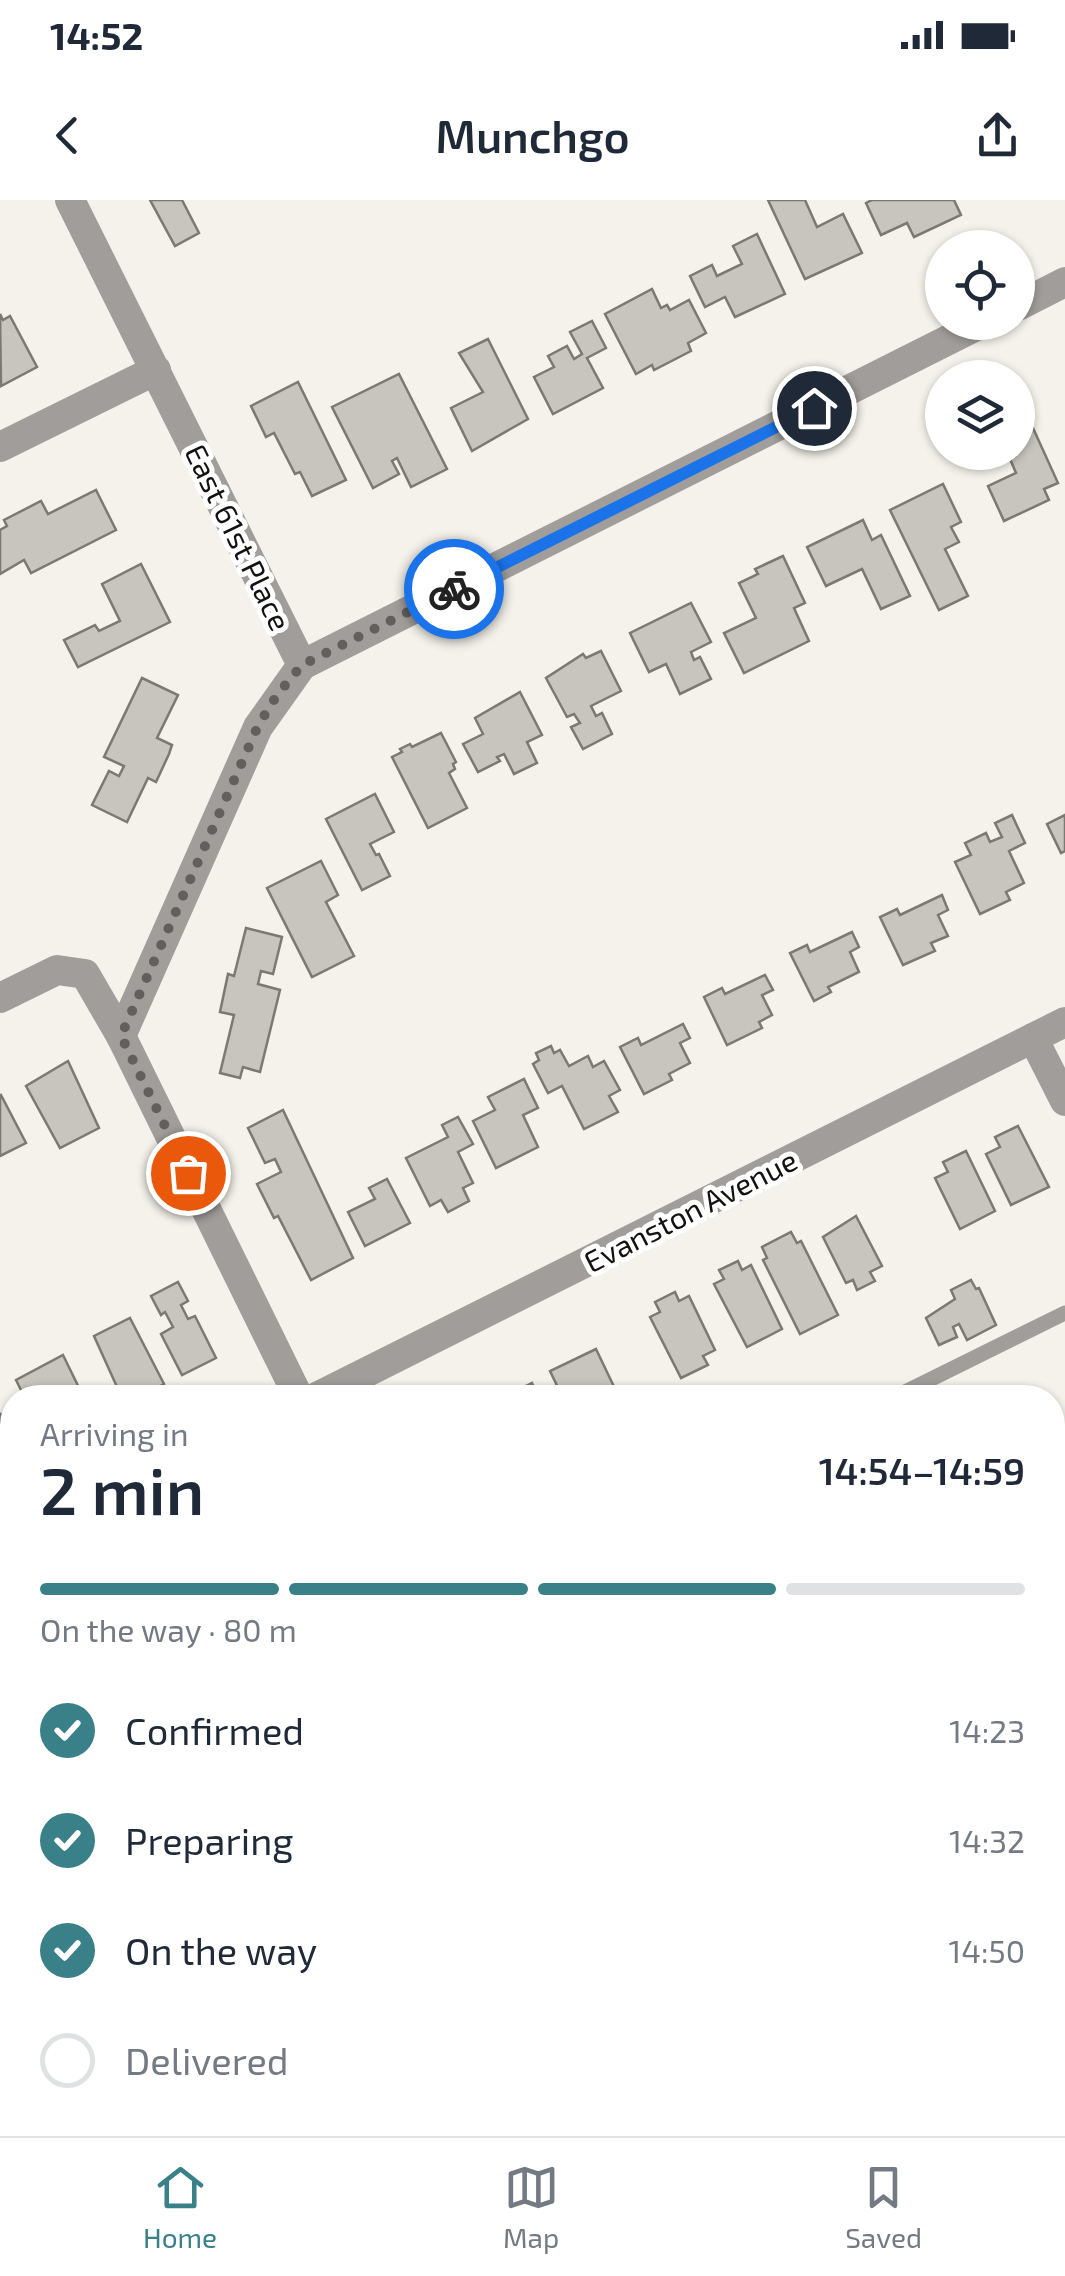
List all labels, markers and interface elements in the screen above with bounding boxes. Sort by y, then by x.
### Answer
text: 14:52 [50,12,143,58]
icon: back [40,108,95,163]
text: Munchgo [435,108,630,162]
icon: share [970,108,1025,163]
map controls [925,230,1035,470]
button: locate [925,230,1035,340]
button: layers [925,360,1035,470]
pin [772,366,857,451]
icon: home [787,381,842,436]
street label: East 61st Place [178,438,300,636]
courier [404,539,504,639]
icon: bike [427,562,482,617]
pin [146,1131,231,1216]
street label: Evanston Avenue [578,1141,802,1279]
icon: bag [161,1146,216,1201]
text: Arriving in [40,1414,189,1452]
text: 14:54–14:59 [819,1447,1025,1493]
text: 2 min [40,1450,204,1528]
text: On the way · 80 m [40,1610,297,1648]
icon: check [40,1703,95,1758]
text: Confirmed [125,1707,304,1753]
text: 14:23 [949,1711,1025,1749]
icon: check [40,1813,95,1868]
text: Preparing [125,1817,293,1863]
text: 14:32 [949,1821,1025,1859]
icon: check [40,1923,95,1978]
text: On the way [125,1927,317,1973]
text: 14:50 [949,1931,1025,1969]
text: Delivered [125,2037,289,2083]
tab: Home [143,2160,217,2254]
tab: Map [503,2160,559,2254]
tab: Saved [845,2160,922,2254]

